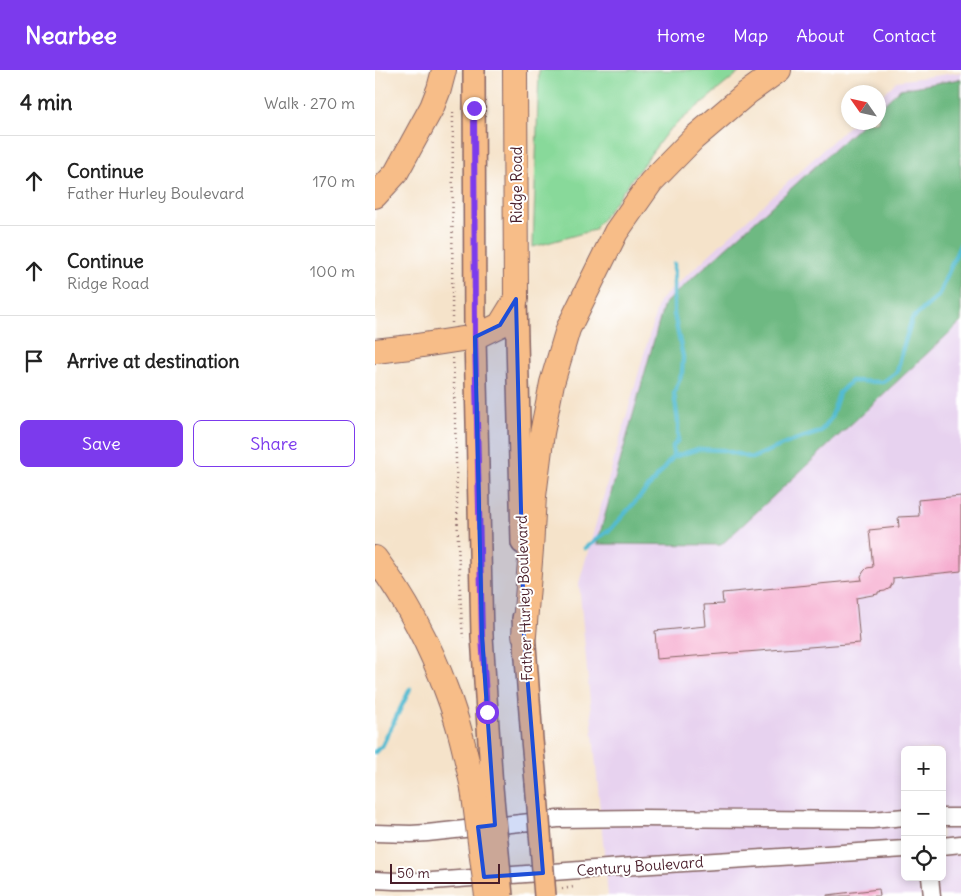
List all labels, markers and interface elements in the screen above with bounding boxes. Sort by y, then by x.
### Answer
text: Nearbee [25,20,117,50]
text: Home [657,24,705,47]
text: Map [733,24,768,47]
text: About [796,24,844,47]
text: Contact [872,24,936,47]
north arrow [841,85,886,130]
text: 4 min [20,89,72,116]
text: Walk · 270 m [264,93,355,113]
route end [463,97,486,120]
street label: Ridge Road [507,146,526,223]
text: Continue [67,159,144,183]
icon: ahead [20,167,48,195]
text: 170 m [312,171,355,191]
text: Father Hurley Boulevard [67,183,244,203]
text: Continue [67,249,144,273]
icon: ahead [20,257,48,285]
text: 100 m [310,261,355,281]
text: Ridge Road [67,273,149,293]
icon: arrive [20,347,48,375]
text: Arrive at destination [67,349,240,373]
button: Save [20,420,183,467]
button: Share [193,420,355,467]
street label: Father Hurley Boulevard [512,515,536,681]
route start [476,701,499,724]
map controls [901,746,946,881]
button: + [901,746,946,791]
button: − [901,791,946,836]
button: locate [901,836,946,881]
street label: Century Boulevard [576,852,704,880]
scale bar [390,861,500,884]
text: 50 m [397,864,430,882]

